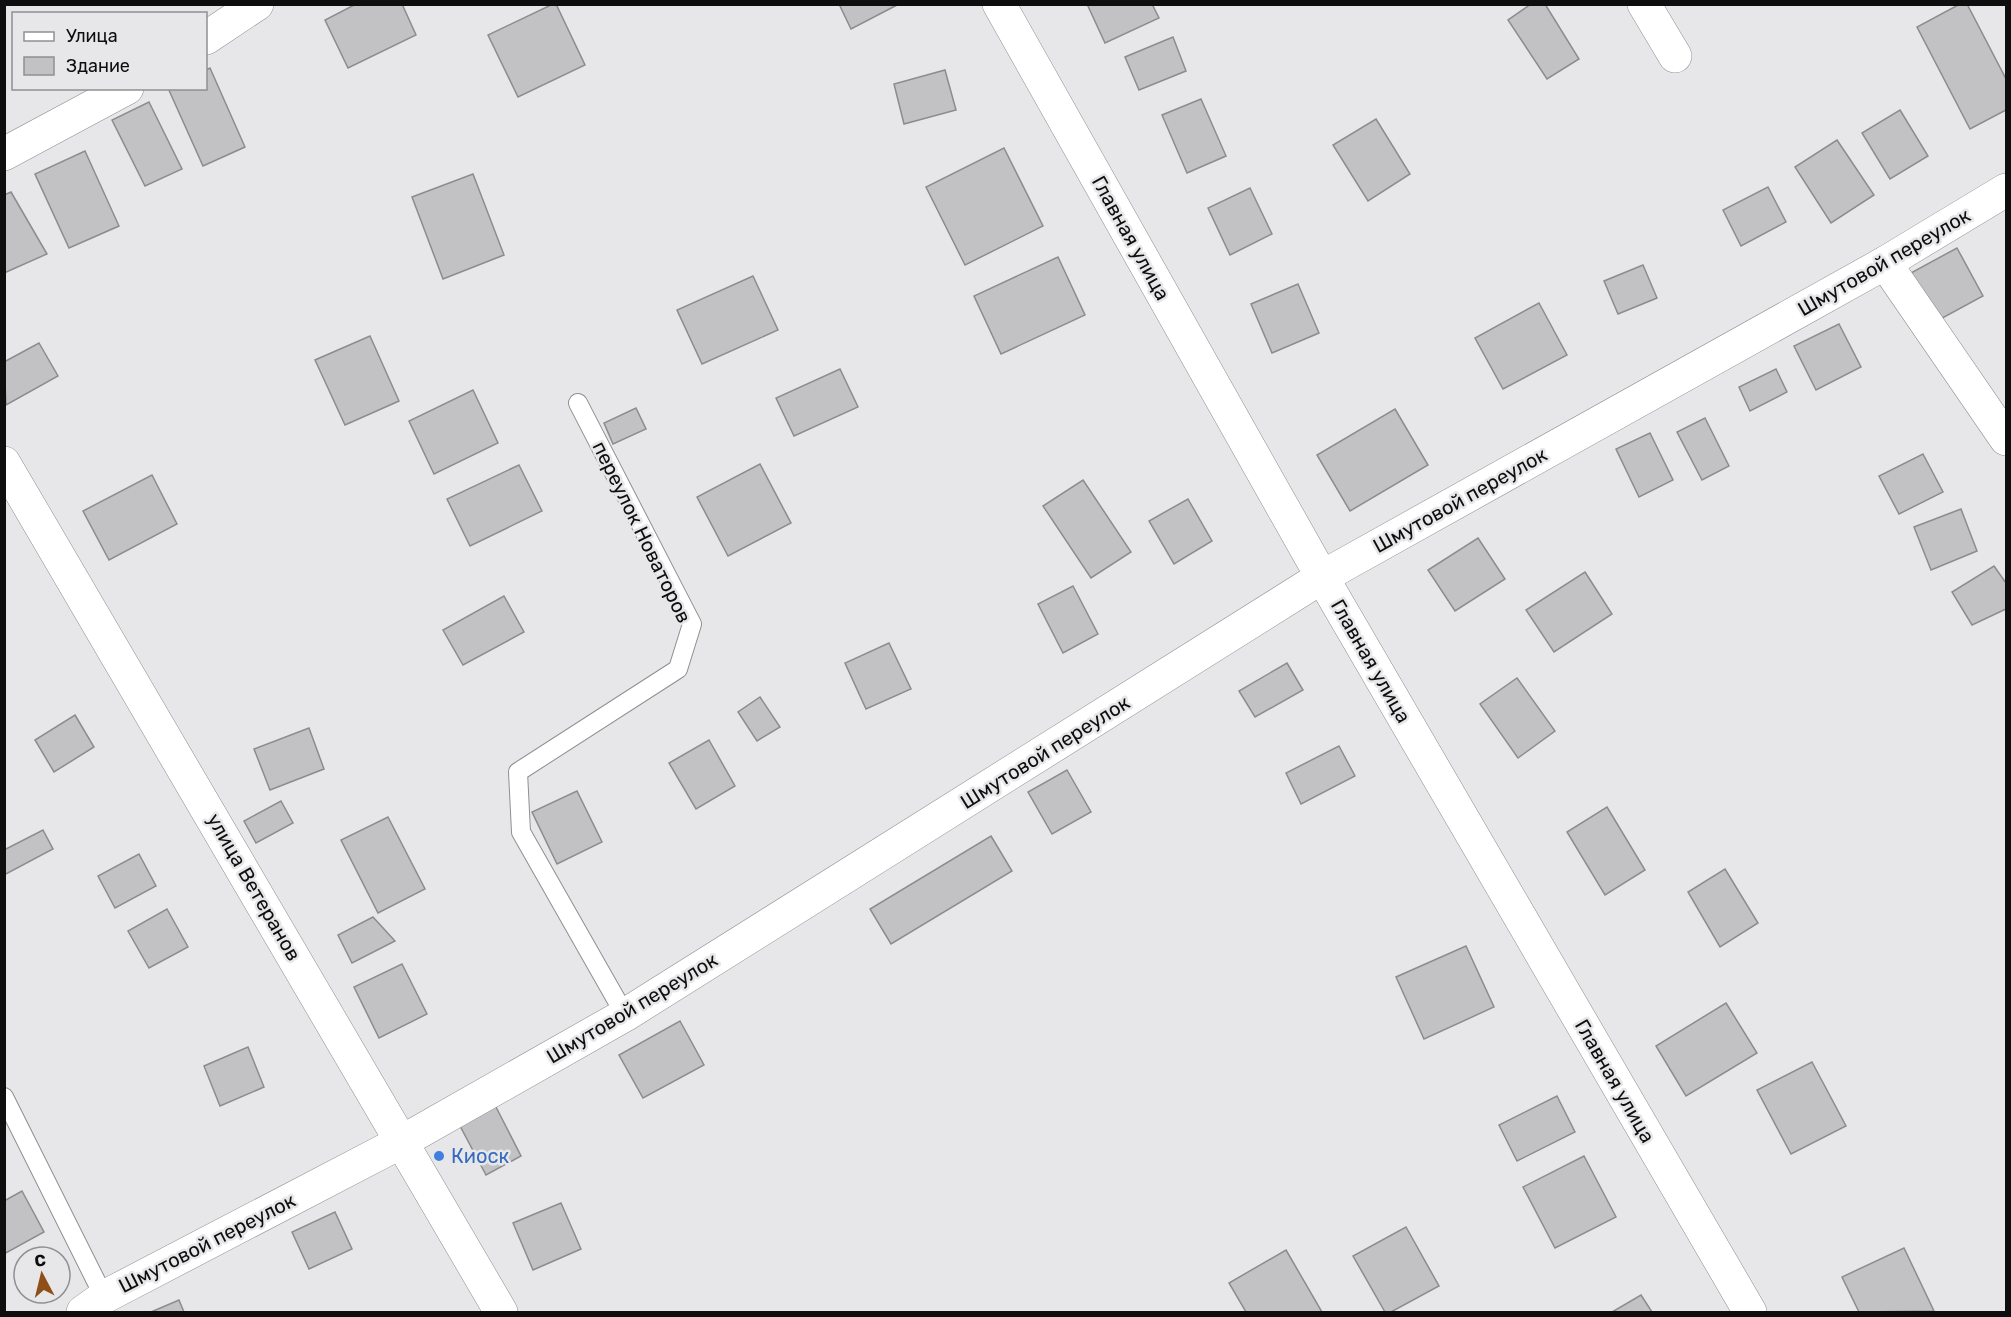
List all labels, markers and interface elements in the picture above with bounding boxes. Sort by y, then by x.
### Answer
legend [12,12,207,90]
text: Улица [66,25,118,47]
text: Здание [66,55,130,77]
street label: Главная улица [1087,172,1175,304]
street label: Шмутовой переулок [1793,203,1975,321]
street label: переулок Новаторов [588,437,696,627]
street label: Шмутовой переулок [1369,442,1551,558]
street label: Главная улица [1326,595,1416,727]
street label: Шмутовой переулок [956,690,1134,814]
street label: улица Ветеранов [202,809,306,965]
street label: Шмутовой переулок [542,947,722,1069]
street label: Главная улица [1570,1015,1660,1147]
place label: Киоск [451,1144,509,1168]
marker: Киоск [432,1149,446,1163]
street label: Шмутовой переулок [115,1188,300,1298]
north arrow [12,1245,72,1305]
text: С [33,1250,47,1271]

